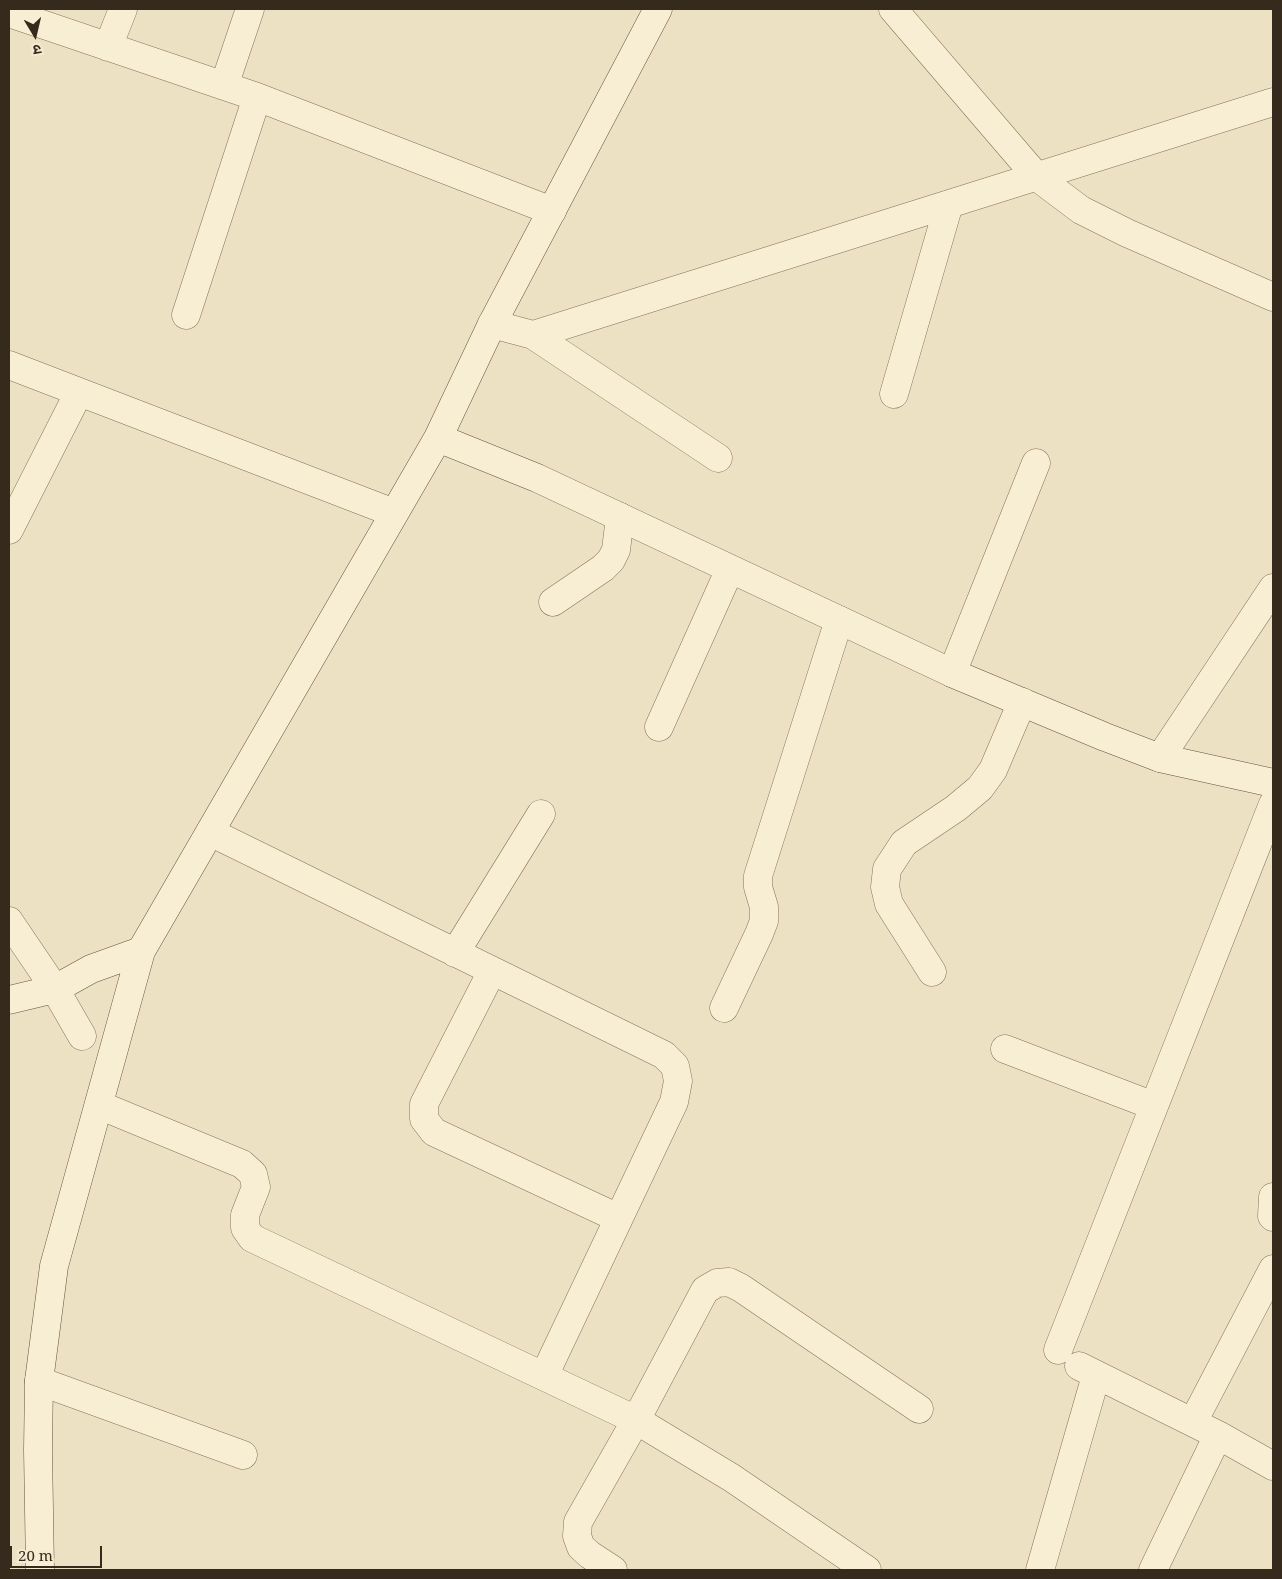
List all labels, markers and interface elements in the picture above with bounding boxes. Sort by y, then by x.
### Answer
north arrow [10,10,60,60]
text: उ [32,40,43,60]
scale bar [12,1536,105,1568]
text: 20 m [18,1545,53,1565]

